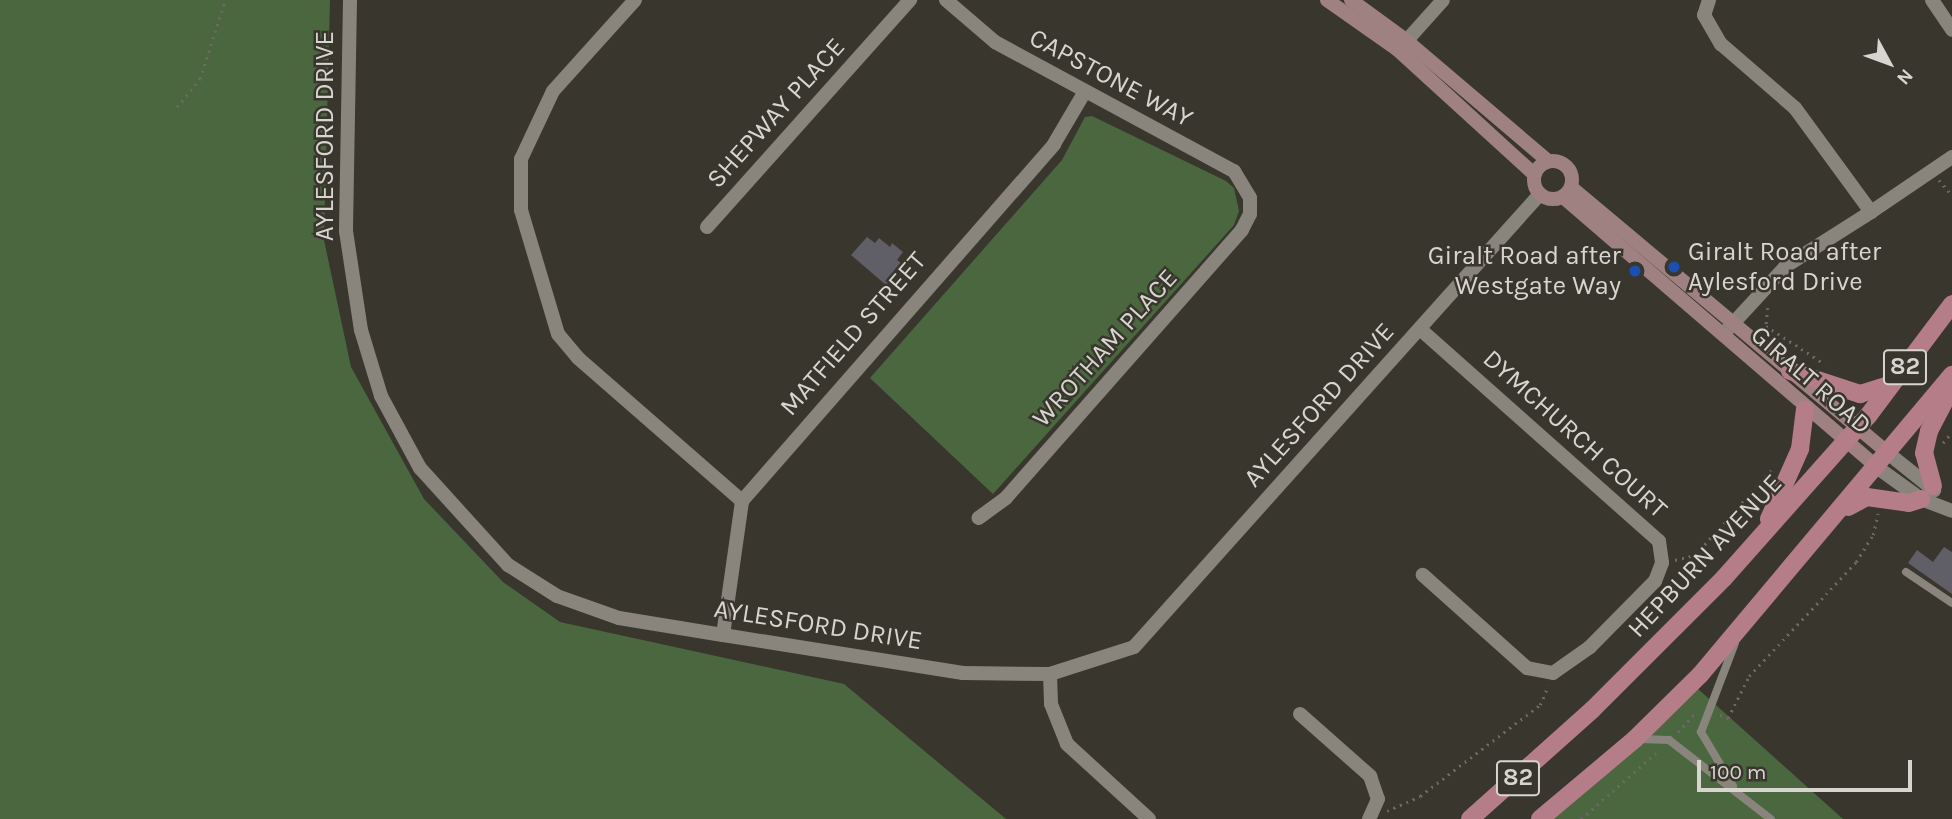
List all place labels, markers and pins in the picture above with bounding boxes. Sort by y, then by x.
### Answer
place label: Giralt Road after Aylesford Drive [1688,236,1881,298]
place label: Giralt Road after Westgate Way [1428,240,1621,302]
marker: Giralt Road after Aylesford Drive [1666,259,1682,275]
marker: Giralt Road after Westgate Way [1627,263,1643,279]

